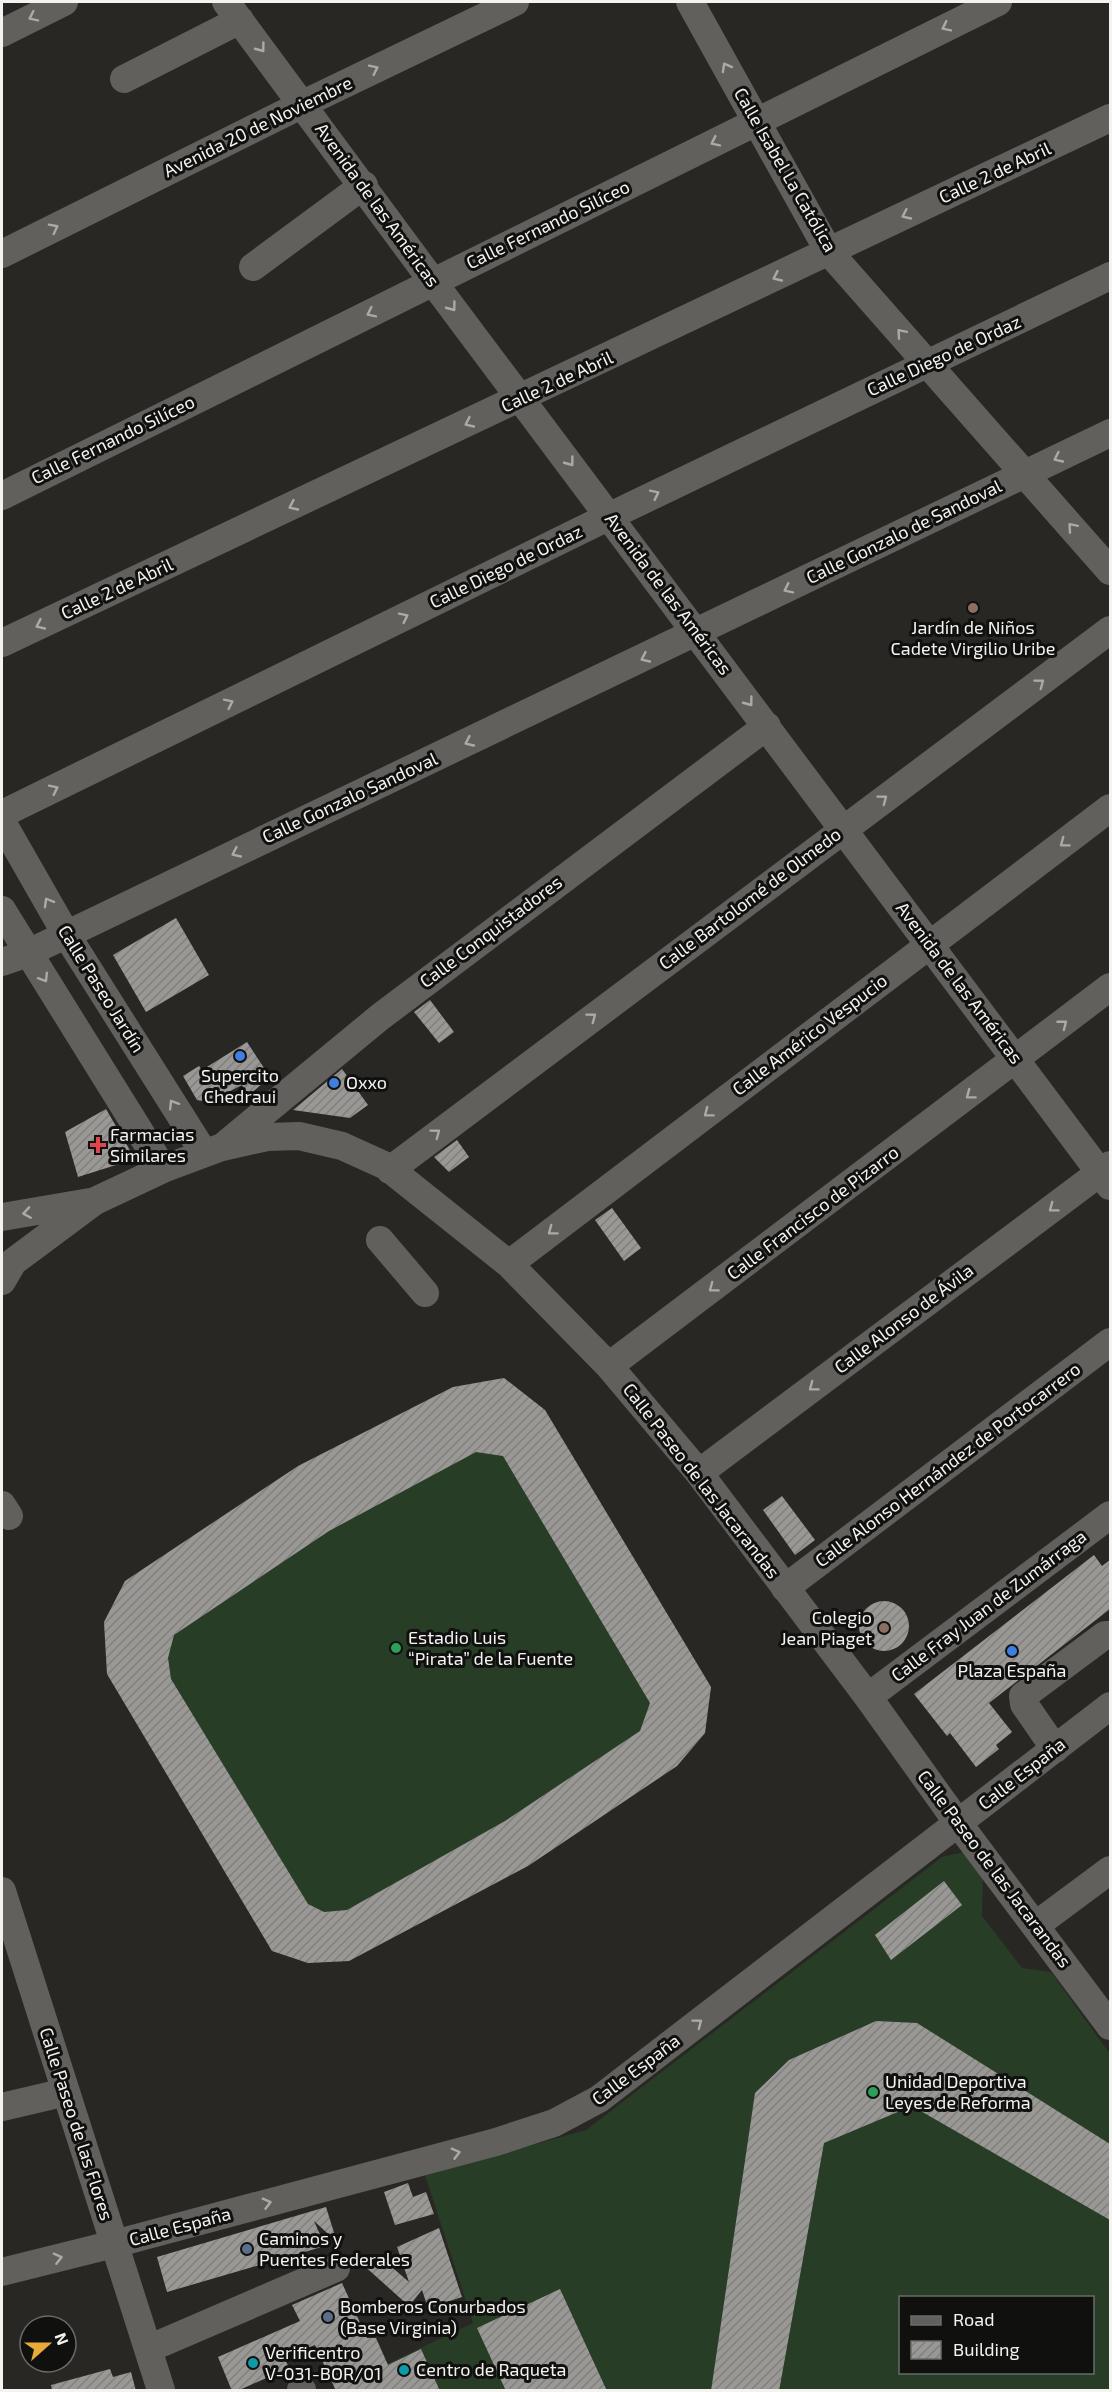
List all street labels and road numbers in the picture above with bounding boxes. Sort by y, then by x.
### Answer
street label: Avenida 20 de Noviembre [160,71,356,181]
street label: Calle Isabel La Católica [730,83,842,256]
street label: Avenida de las Américas [311,118,445,291]
street label: Calle 2 de Abril [935,136,1055,208]
street label: Calle Fernando Silíceo [462,175,633,273]
street label: Calle Diego de Ordaz [863,310,1024,400]
street label: Calle 2 de Abril [497,345,617,417]
street label: Calle Fernando Silíceo [27,390,198,488]
street label: Calle Gonzalo de Sandoval [802,474,1005,588]
street label: Avenida de las Américas [601,508,737,679]
street label: Calle Diego de Ordaz [426,520,586,613]
street label: Calle 2 de Abril [57,552,177,624]
street label: Calle Gonzalo Sandoval [259,747,441,847]
street label: Calle Bartolomé de Olmedo [654,823,845,974]
street label: Calle Conquistadores [415,870,566,992]
street label: Avenida de las Américas [892,897,1028,1068]
street label: Calle Paseo Jardín [54,921,150,1056]
street label: Calle Américo Vespucio [728,969,891,1100]
street label: Calle Francisco de Pizarro [722,1140,903,1284]
street label: Calle Alonso de Ávila [830,1259,977,1378]
street label: Calle Alonso Hernández de Portocarrero [810,1357,1084,1571]
street label: Calle Paseo de las Jacarandas [619,1378,785,1582]
street label: Calle Fray Juan de Zumárraga [886,1525,1090,1686]
street label: Calle España [973,1732,1069,1814]
street label: Calle Paseo de las Jacarandas [913,1765,1076,1971]
street label: Calle Paseo de las Flores [35,2025,119,2223]
street label: Calle España [587,2029,684,2109]
street label: Calle España [126,2202,233,2250]

